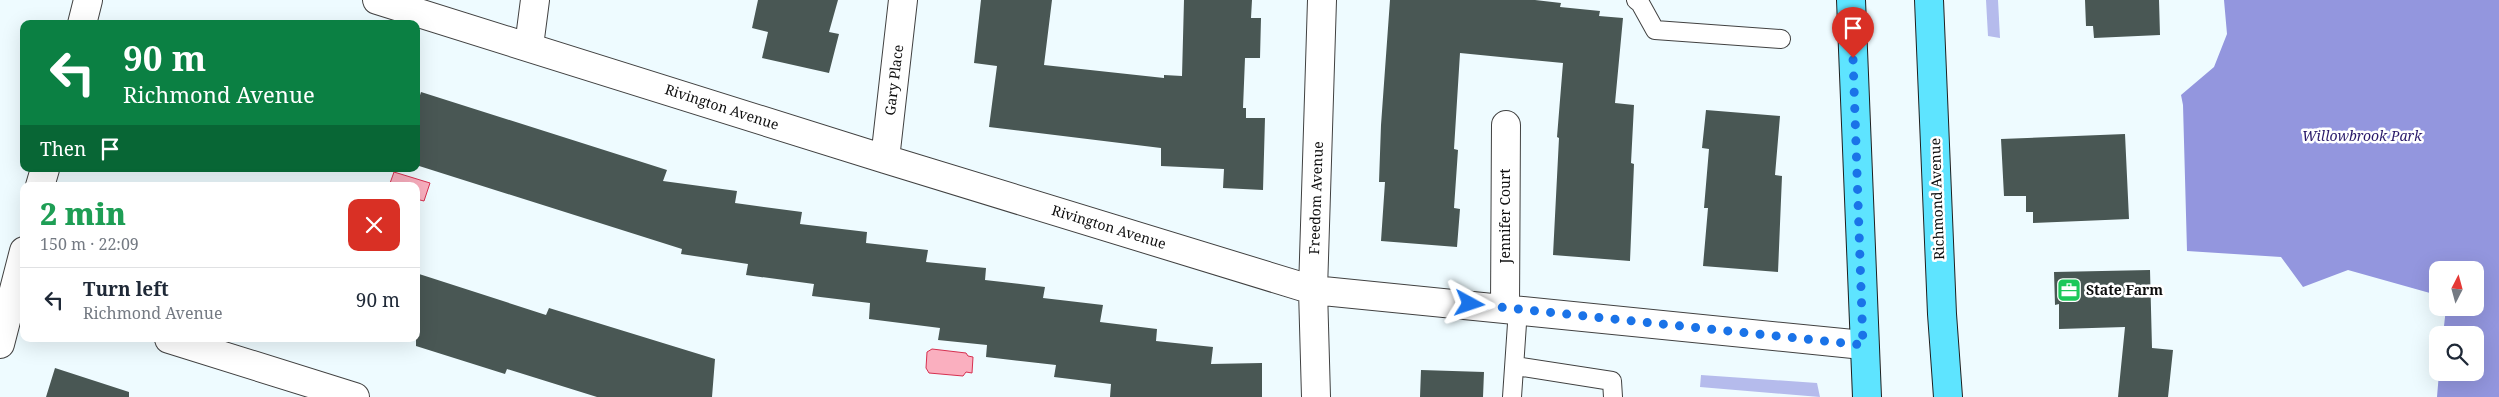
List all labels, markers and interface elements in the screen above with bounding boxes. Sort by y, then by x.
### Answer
pin [1832,7,1874,58]
icon: arrive [1839,14,1867,42]
text: 90 m [123,34,206,81]
icon: left [40,40,105,105]
street label: Gary Place [880,44,907,116]
text: Richmond Avenue [123,79,315,109]
street label: Rivington Avenue [663,79,781,134]
park label: Willowbrook Park [2302,126,2423,145]
icon: arrive [96,135,124,163]
text: Then [40,136,86,162]
street label: Richmond Avenue [1925,138,1948,260]
street label: Freedom Avenue [1304,141,1327,255]
street label: Jennifer Court [1495,168,1514,265]
text: 2 min [40,193,126,234]
button: close [348,199,400,251]
street label: Rivington Avenue [1050,200,1169,253]
text: 150 m · 22:09 [40,233,139,255]
north arrow [2429,261,2484,316]
map controls [2429,261,2484,381]
text: Turn left [83,276,169,302]
position arrow [1443,277,1495,329]
office icon: State Farm [2056,277,2082,303]
place label: State Farm [2086,280,2163,299]
icon: left [40,286,68,314]
text: 90 m [356,287,400,313]
text: Richmond Avenue [83,302,223,324]
button: search [2429,326,2484,381]

